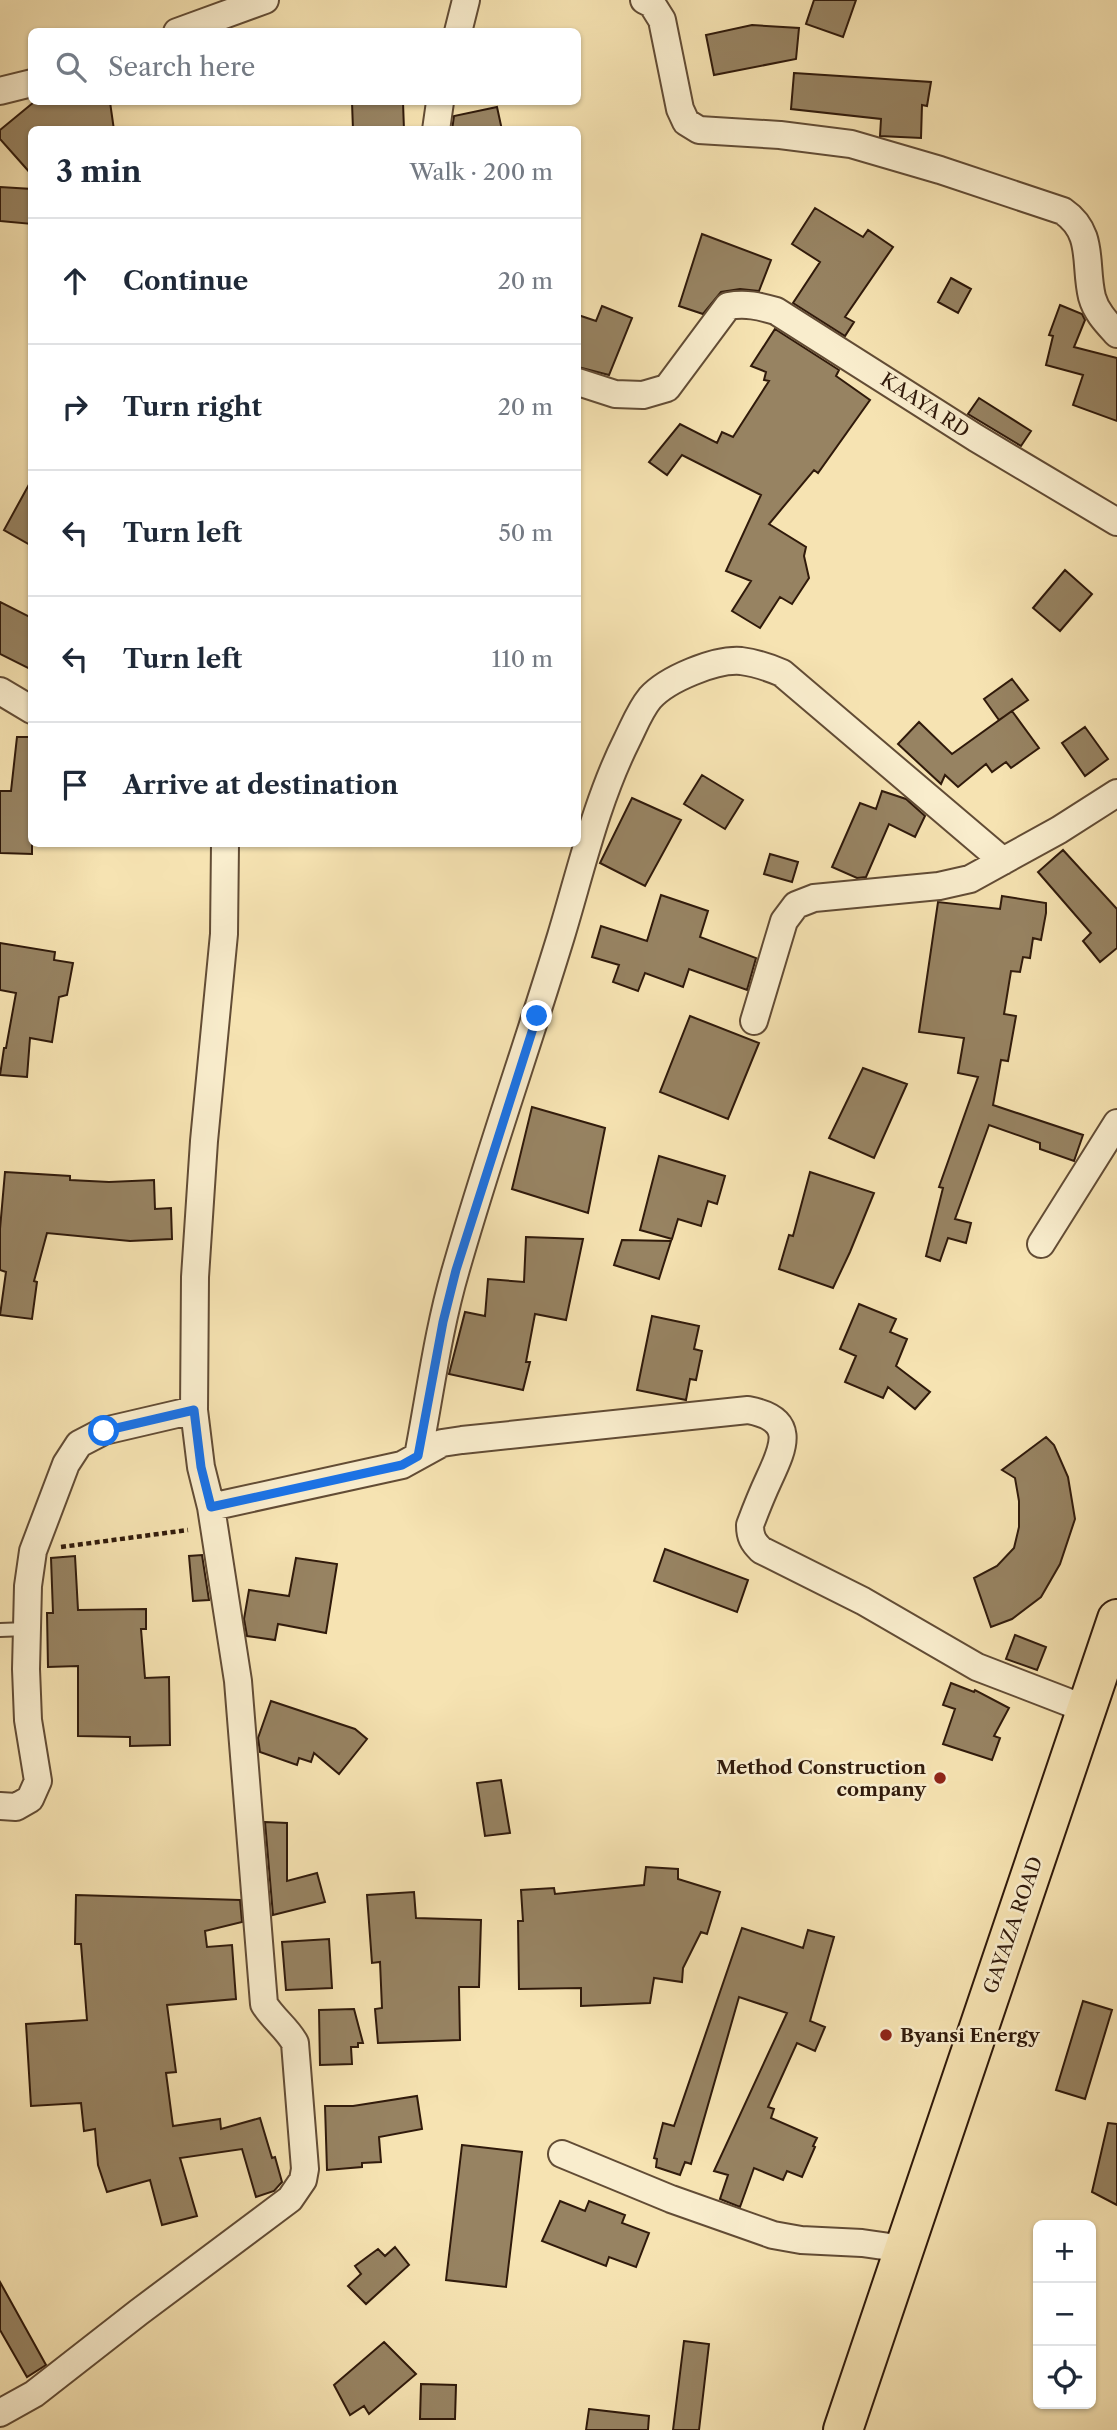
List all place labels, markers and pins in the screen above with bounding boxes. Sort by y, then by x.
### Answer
place label: Method Construction company [716,1756,927,1801]
marker: Method Construction company [932,1770,948,1786]
place label: Byansi Energy [900,2024,1041,2047]
marker: Byansi Energy [878,2027,894,2043]

